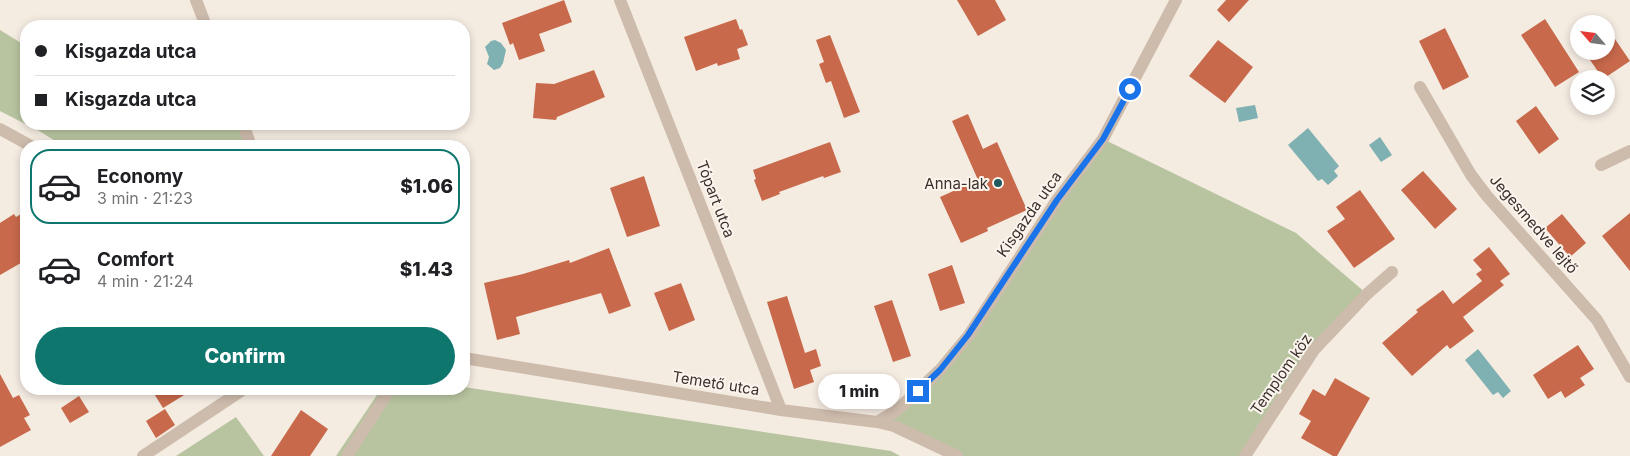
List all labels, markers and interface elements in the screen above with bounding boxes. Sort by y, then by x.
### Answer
north arrow [1570,15,1615,60]
map controls [1570,15,1615,115]
text: Kisgazda utca [65,40,197,63]
button: layers [1570,70,1615,115]
route start [1119,78,1141,100]
text: Kisgazda utca [65,88,197,111]
street label: Tópart utca [693,158,739,240]
icon: car [37,164,82,209]
text: Economy [97,165,183,188]
street label: Kisgazda utca [992,168,1066,260]
street label: Jegesmedve lejtő [1486,171,1582,277]
place label: Anna-lak [924,174,989,193]
text: $1.06 [400,175,453,198]
marker: Anna-lak [992,177,1004,189]
text: 3 min · 21:23 [97,188,193,208]
icon: car [37,247,82,292]
text: Comfort [97,248,174,271]
text: $1.43 [400,258,453,281]
text: 4 min · 21:24 [97,271,194,291]
button: Confirm [35,327,455,385]
street label: Templom köz [1246,330,1316,418]
street label: Temető utca [671,367,761,399]
callout: 1 min [818,374,900,408]
route end [907,380,929,402]
text: 1 min [839,381,879,401]

